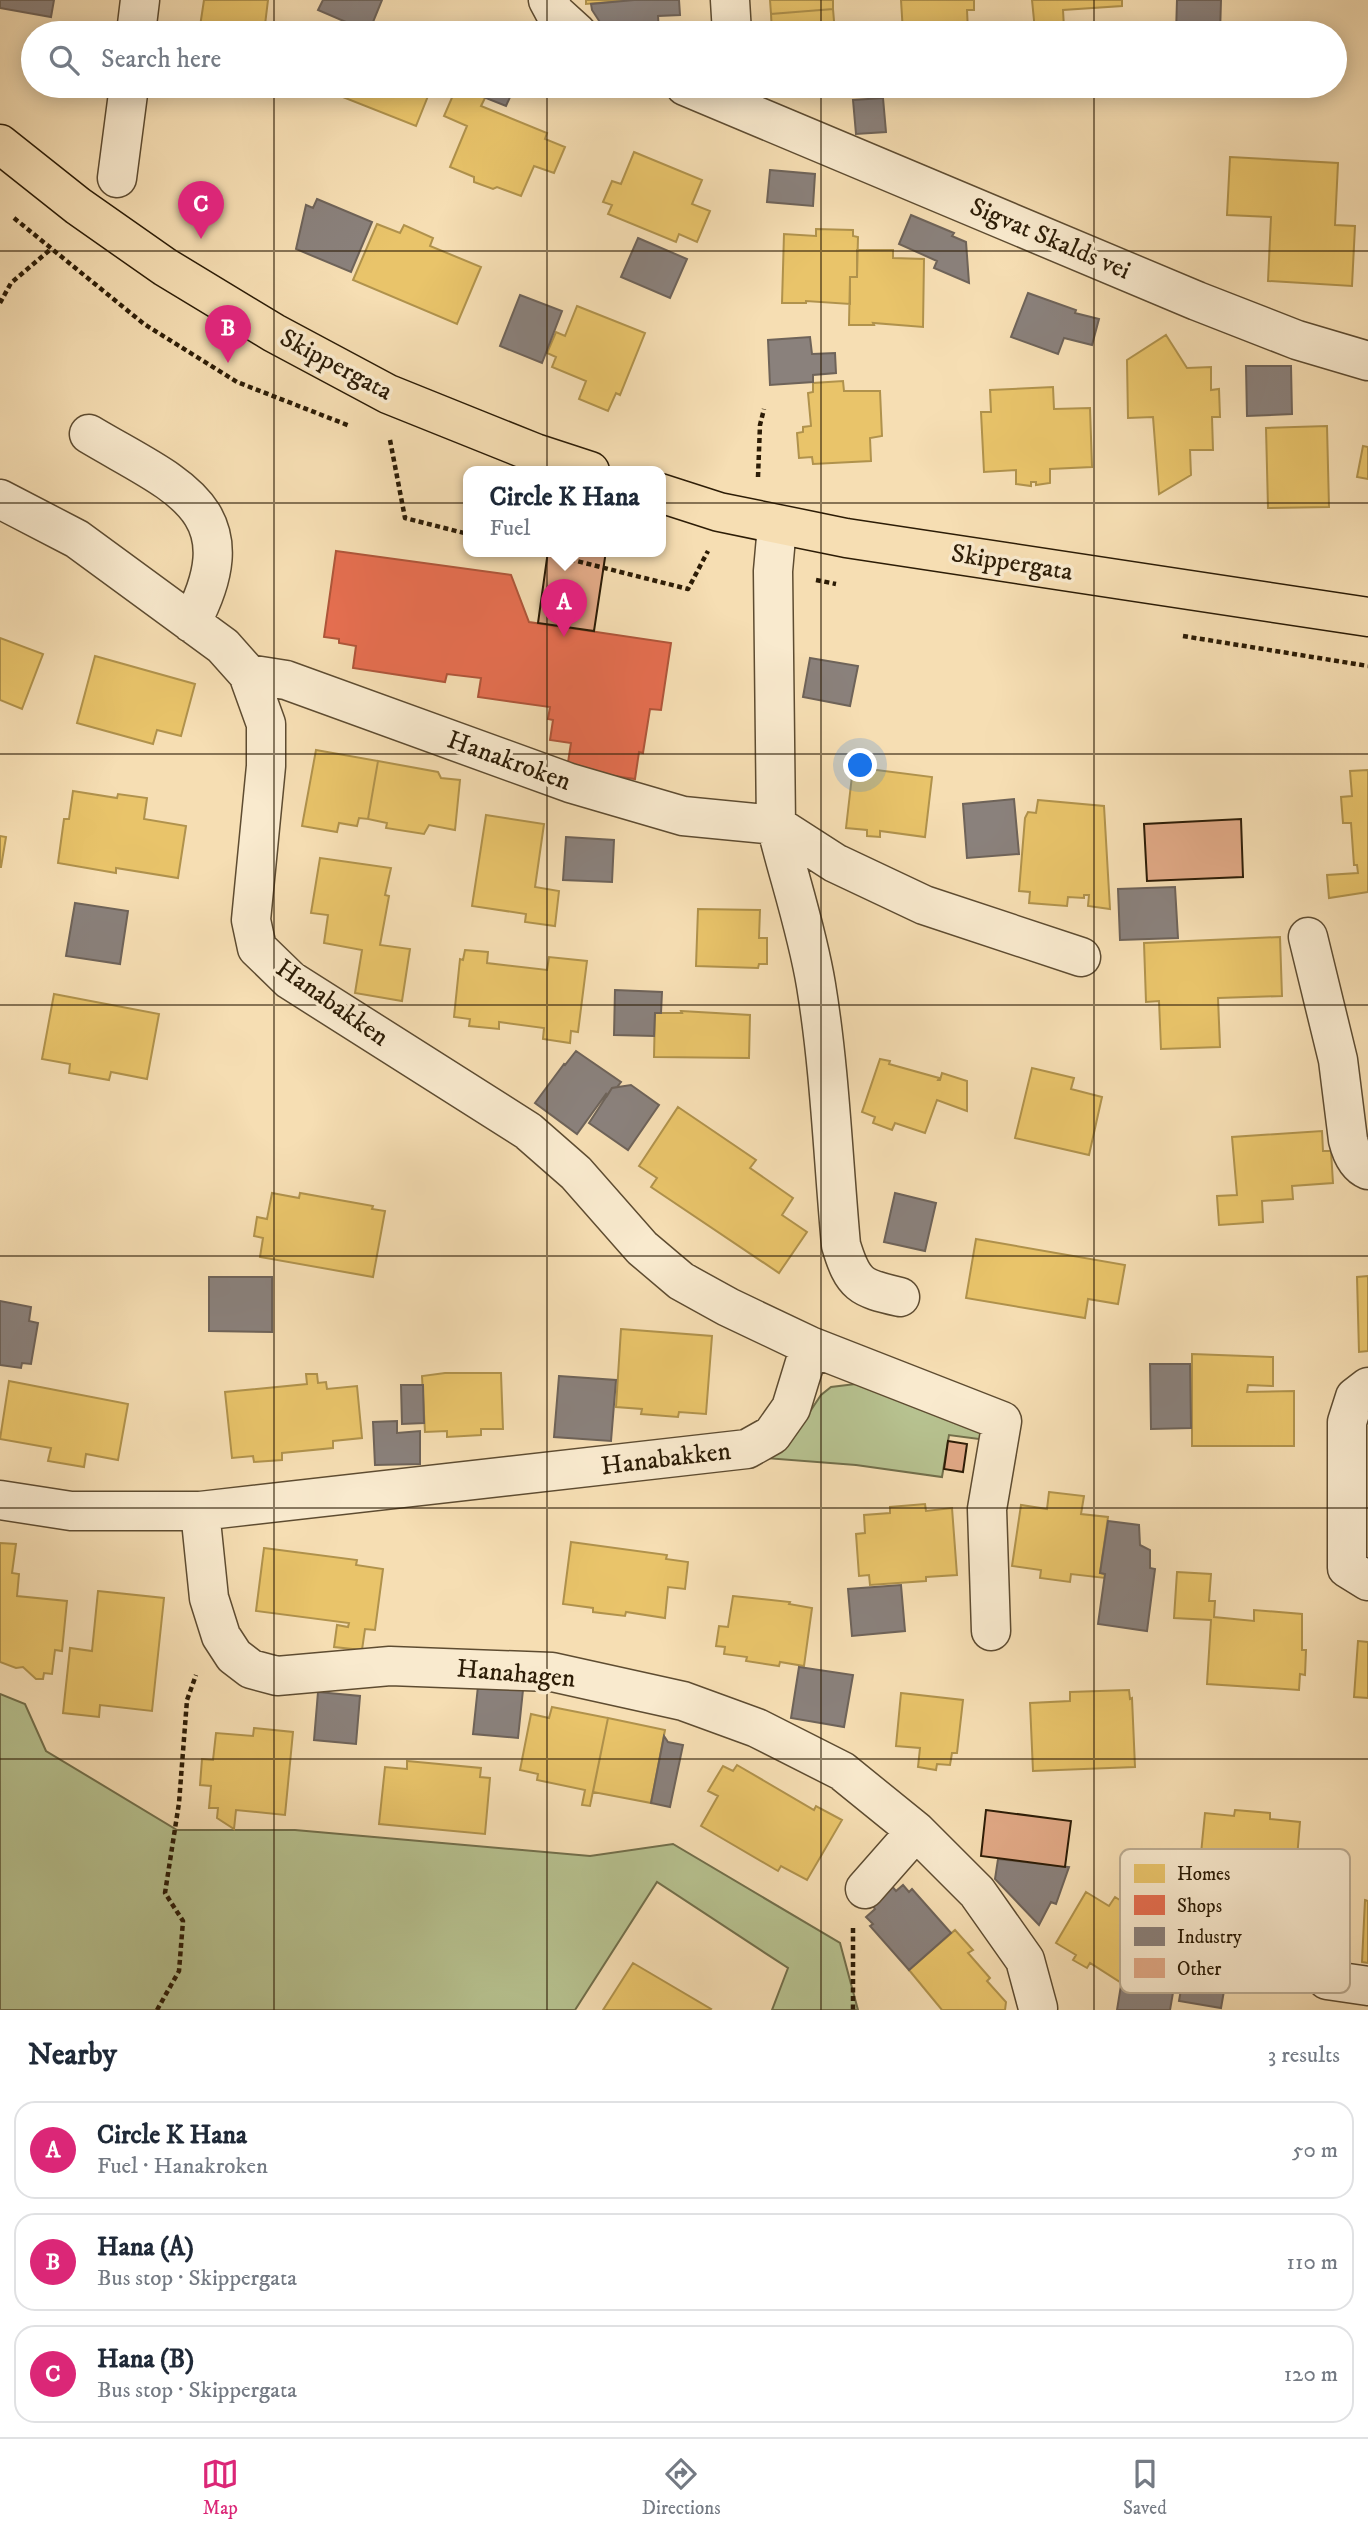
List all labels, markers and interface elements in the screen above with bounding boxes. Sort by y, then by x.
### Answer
search box [21,21,1347,98]
icon: search [45,41,83,79]
text: Search here [101,43,221,76]
pin: C [178,181,224,239]
street label: Sigvat Skalds vei [965,190,1135,288]
pin: B [205,305,251,363]
street label: Skippergata [274,322,398,408]
popup [463,466,666,557]
text: Circle K Hana [489,481,640,514]
text: Fuel [489,514,530,543]
street label: Skippergata [949,537,1075,589]
pin: A [541,579,587,637]
street label: Hanakroken [442,723,576,799]
your location [843,748,877,782]
street label: Hanabakken [269,952,395,1054]
street label: Hanabakken [599,1435,733,1483]
street label: Hanahagen [455,1652,577,1696]
legend [1120,1849,1350,1993]
text: Homes [1177,1863,1230,1886]
text: Shops [1177,1895,1222,1918]
text: Industry [1177,1926,1243,1949]
text: Other [1177,1958,1221,1981]
text: Nearby [28,2037,117,2074]
text: 3 results [1268,2041,1340,2070]
text: Circle K Hana [97,2119,247,2152]
text: A [46,2136,60,2165]
text: 50 m [1292,2136,1338,2165]
text: Fuel · Hanakroken [97,2152,268,2181]
text: Hana (A) [97,2231,194,2264]
text: B [46,2248,60,2277]
text: 110 m [1287,2248,1338,2277]
text: Bus stop · Skippergata [97,2264,297,2293]
text: Hana (B) [97,2343,194,2376]
text: C [45,2360,61,2389]
text: 120 m [1284,2360,1338,2389]
text: Bus stop · Skippergata [97,2376,297,2405]
tab: Map [201,2455,239,2520]
tab: Directions [642,2455,721,2520]
tab: Saved [1123,2455,1167,2520]

